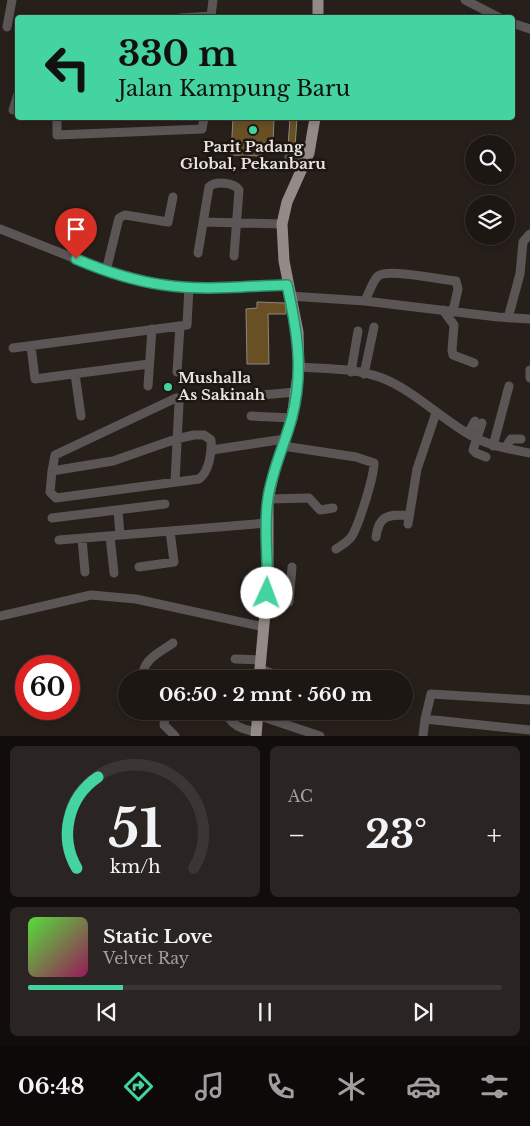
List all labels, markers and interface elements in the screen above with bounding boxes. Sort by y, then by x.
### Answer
text: 330 m [118,32,237,75]
icon: left [35,35,100,100]
text: Jalan Kampung Baru [118,75,350,102]
marker: Parit Padang Global, Pekanbaru [247,124,259,136]
map controls [465,135,515,245]
button: search [465,135,515,185]
place label: Parit Padang Global, Pekanbaru [180,137,326,173]
button: layers [465,195,515,245]
pin [55,208,97,259]
icon: arrive [62,215,90,243]
place label: Mushalla As Sakinah [177,368,266,404]
marker: Mushalla As Sakinah [162,381,174,393]
position arrow [240,566,292,618]
speed limit sign: 60 [15,655,80,720]
text: 06:50 · 2 mnt · 560 m [159,683,372,706]
text: AC [288,786,313,806]
text: 51 [108,797,162,861]
text: 23° [365,811,427,858]
text: − [288,818,306,853]
text: + [487,818,502,853]
text: km/h [110,856,160,878]
text: Static Love [103,925,213,948]
text: Velvet Ray [103,948,189,968]
icon: previous [93,998,121,1026]
icon: pause [251,998,279,1026]
icon: next [409,998,437,1026]
icon: directions [121,1069,156,1104]
icon: music [192,1069,227,1104]
icon: phone [263,1069,298,1104]
icon: climate [334,1069,369,1104]
icon: car [406,1069,441,1104]
icon: filters [477,1069,512,1104]
text: 06:48 [18,1073,84,1100]

